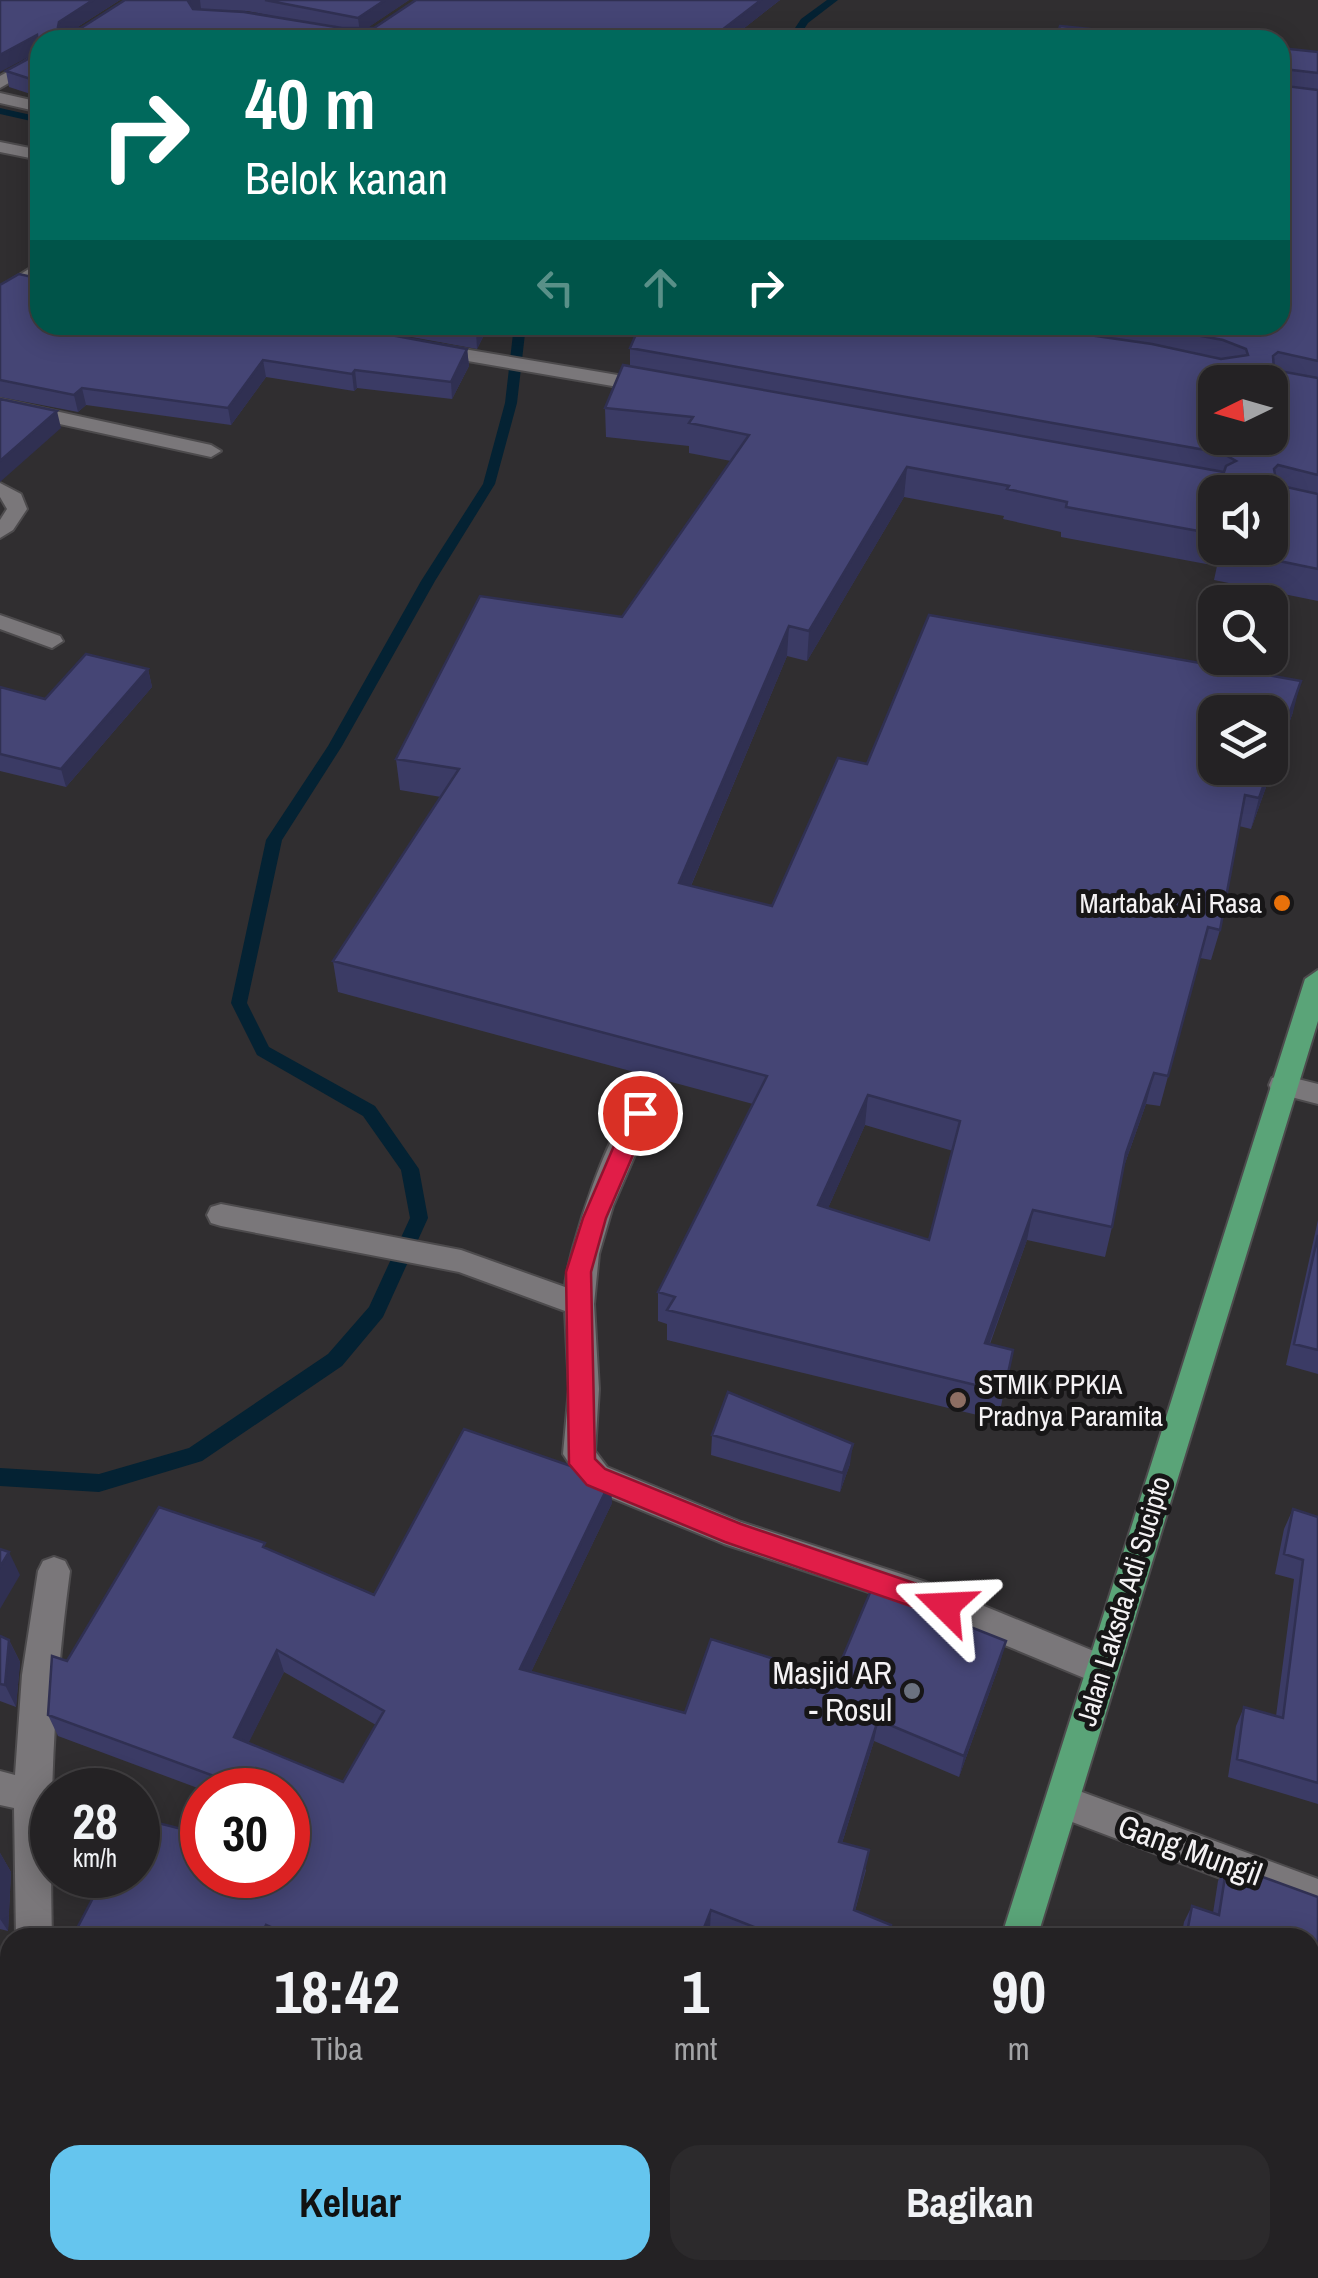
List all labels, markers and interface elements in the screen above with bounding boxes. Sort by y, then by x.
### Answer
text: 40 m [245,57,376,151]
icon: right [80,70,210,200]
text: Belok kanan [245,147,448,208]
icon: left [528,260,583,315]
icon: ahead [633,260,688,315]
icon: right [738,260,793,315]
north arrow [1198,365,1288,455]
map controls [1198,365,1288,785]
button: sound [1198,475,1288,565]
button: search [1198,585,1288,675]
button: layers [1198,695,1288,785]
place label: Martabak Ai Rasa [1079,884,1262,922]
marker: Martabak Ai Rasa [1271,892,1293,914]
pin [598,1071,683,1156]
icon: arrive [613,1086,668,1141]
place label: STMIK PPKIA Pradnya Paramita [978,1365,1163,1435]
marker: STMIK PPKIA Pradnya Paramita [947,1389,969,1411]
street label: Jalan Laksda Adi Sucipto [1067,1472,1179,1730]
position arrow [893,1554,997,1658]
place label: Masjid AR - Rosul [772,1651,892,1731]
marker: Masjid AR - Rosul [901,1680,923,1702]
speed limit sign: 30 [180,1768,310,1898]
text: 28 [72,1787,118,1855]
street label: Gang Mungil [1112,1804,1268,1895]
text: km/h [73,1841,117,1875]
text: 18:42 [274,1951,400,2032]
text: 1 [682,1951,709,2032]
text: 90 [991,1951,1046,2032]
text: Tiba [311,2027,363,2070]
text: mnt [674,2027,717,2070]
text: m [1008,2027,1030,2070]
button: Keluar [50,2145,650,2260]
button: Bagikan [670,2145,1270,2260]

